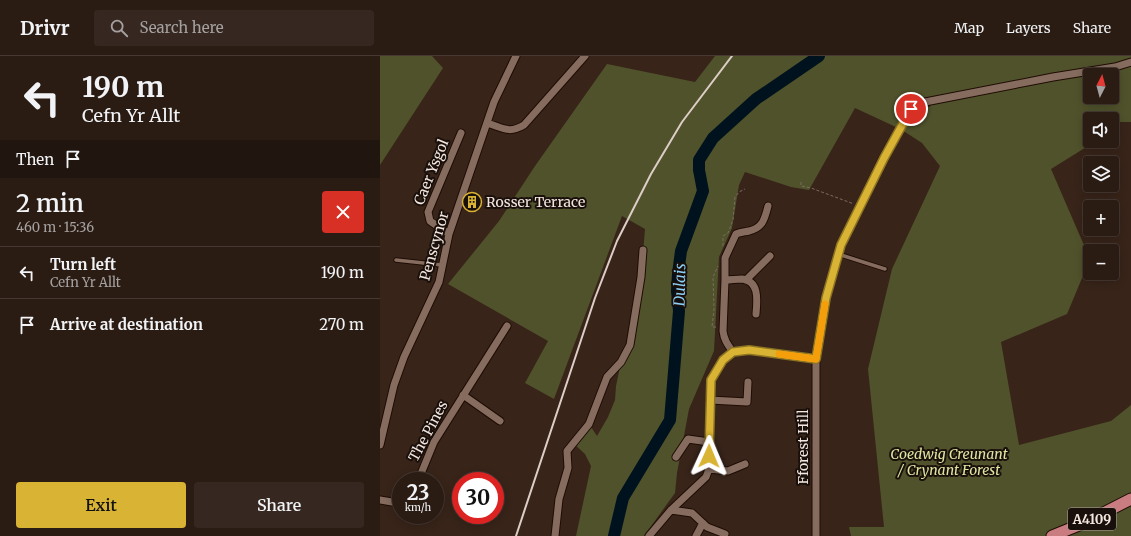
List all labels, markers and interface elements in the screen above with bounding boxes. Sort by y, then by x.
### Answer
search box [94,10,374,46]
text: Drivr [20,16,70,40]
icon: search [108,17,130,39]
text: Search here [140,18,224,37]
text: Map [954,19,984,37]
text: Layers [1006,19,1051,37]
text: Share [1073,19,1111,37]
north arrow [1083,68,1119,104]
map controls [1083,68,1119,280]
text: 190 m [82,69,164,105]
icon: left [16,72,68,124]
pin [894,92,928,126]
icon: arrive [900,98,922,120]
text: Cefn Yr Allt [82,104,180,127]
button: sound [1083,112,1119,148]
street label: Caer Ysgol [410,136,453,207]
icon: arrive [62,148,84,170]
text: Then [16,150,54,169]
button: layers [1083,156,1119,192]
text: 2 min [16,188,84,219]
button: close [322,191,364,233]
building icon: Rosser Terrace [461,191,483,213]
place label: Rosser Terrace [486,193,585,211]
button: + [1083,200,1119,236]
street label: Penscynor [416,209,452,283]
text: 460 m · 15:36 [16,219,94,236]
button: − [1083,244,1119,280]
text: Turn left [50,255,116,274]
icon: left [16,262,38,284]
text: 190 m [321,263,364,282]
water label: Dulais [670,263,689,308]
text: Cefn Yr Allt [50,274,121,291]
icon: arrive [16,314,38,336]
text: Arrive at destination [50,315,203,334]
text: 270 m [319,315,364,334]
street label: The Pines [404,397,452,465]
street label: Fforest Hill [794,409,812,484]
position arrow [688,435,730,477]
park label: Coedwig Creunant / Crynant Forest [890,445,1008,479]
speed limit sign: 30 [452,472,504,524]
text: 23 [407,480,429,505]
button: Exit [16,482,186,528]
button: Share [194,482,364,528]
text: km/h [405,501,431,514]
road number: A4109 [1068,508,1116,530]

